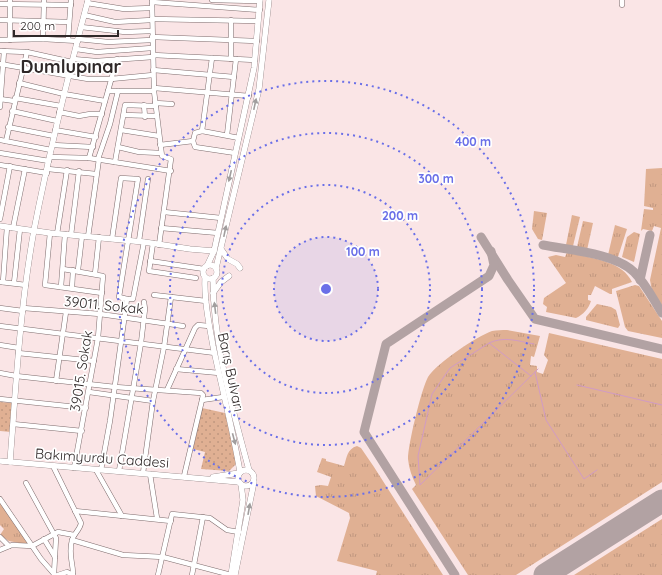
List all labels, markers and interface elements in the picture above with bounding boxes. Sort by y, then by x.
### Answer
scale bar [14,12,118,38]
text: 200 m [20,18,55,33]
district label: Dumlupınar [21,55,122,78]
one-way arrow [253,98,259,110]
text: 400 m [455,134,491,149]
one-way arrow [227,170,233,182]
text: 300 m [418,171,454,186]
text: 200 m [382,208,418,223]
one-way arrow [223,225,229,237]
text: 100 m [346,244,380,259]
centre of rings [319,282,333,296]
street label: 39011. Sokak [63,292,145,318]
one-way arrow [212,302,218,314]
street label: 39015. Sokak [66,329,96,413]
street label: Barış Bulvarı [214,331,248,413]
one-way arrow [231,433,237,445]
street label: Bakımyurdu Caddesi [34,444,170,472]
one-way arrow [246,503,252,515]

